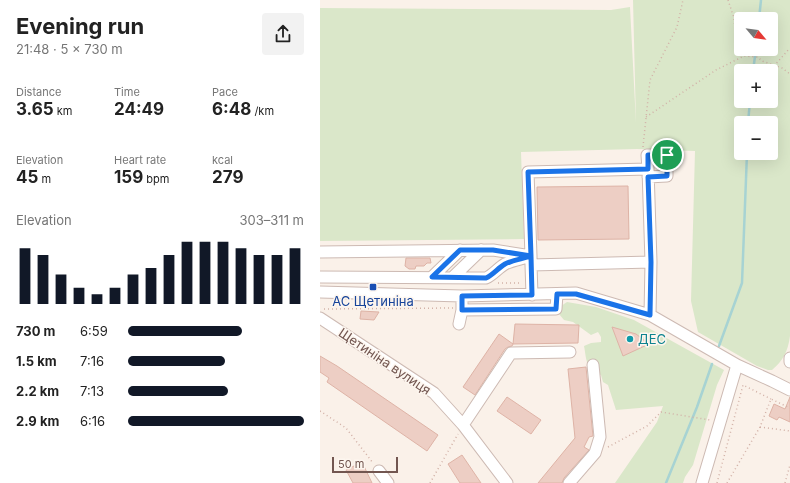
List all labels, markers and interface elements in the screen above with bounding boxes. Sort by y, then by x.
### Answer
north arrow [734,12,778,56]
map controls [734,12,778,160]
text: Evening run [16,13,144,39]
button: share [262,13,304,55]
text: 21:48 · 5 × 730 m [16,41,123,57]
button: + [734,64,778,108]
text: Distance [16,85,61,99]
text: Time [114,85,140,99]
text: Pace [212,85,238,99]
text: 3.65 [16,99,54,119]
text: 24:49 [114,99,164,119]
text: 6:48 [212,99,251,119]
text: km [54,104,72,118]
text: /km [251,104,274,118]
button: − [734,116,778,160]
pin [650,138,684,172]
icon: arrive [656,144,678,166]
text: Elevation [16,153,63,167]
text: Heart rate [114,153,166,167]
text: kcal [212,153,233,167]
text: 45 [16,167,38,187]
text: 159 [114,167,143,187]
text: 279 [212,167,243,187]
text: m [38,172,51,186]
text: bpm [143,172,169,186]
text: Elevation [16,212,72,228]
text: 303–311 m [240,212,304,228]
marker: АС Щетиніна [368,282,378,292]
place label: АС Щетиніна [332,293,414,309]
text: 730 m [16,323,55,339]
text: 6:59 [80,323,108,339]
street label: Щетиніна вулиця [336,324,434,398]
place label: ДЕС [638,331,666,347]
marker: ДЕС [625,334,635,344]
text: 1.5 km [16,353,57,369]
text: 7:16 [80,353,104,369]
text: 2.2 km [16,383,59,399]
text: 7:13 [80,383,104,399]
text: 2.9 km [16,413,59,429]
text: 6:16 [80,413,105,429]
scale bar [332,455,398,474]
text: 50 m [338,457,364,471]

